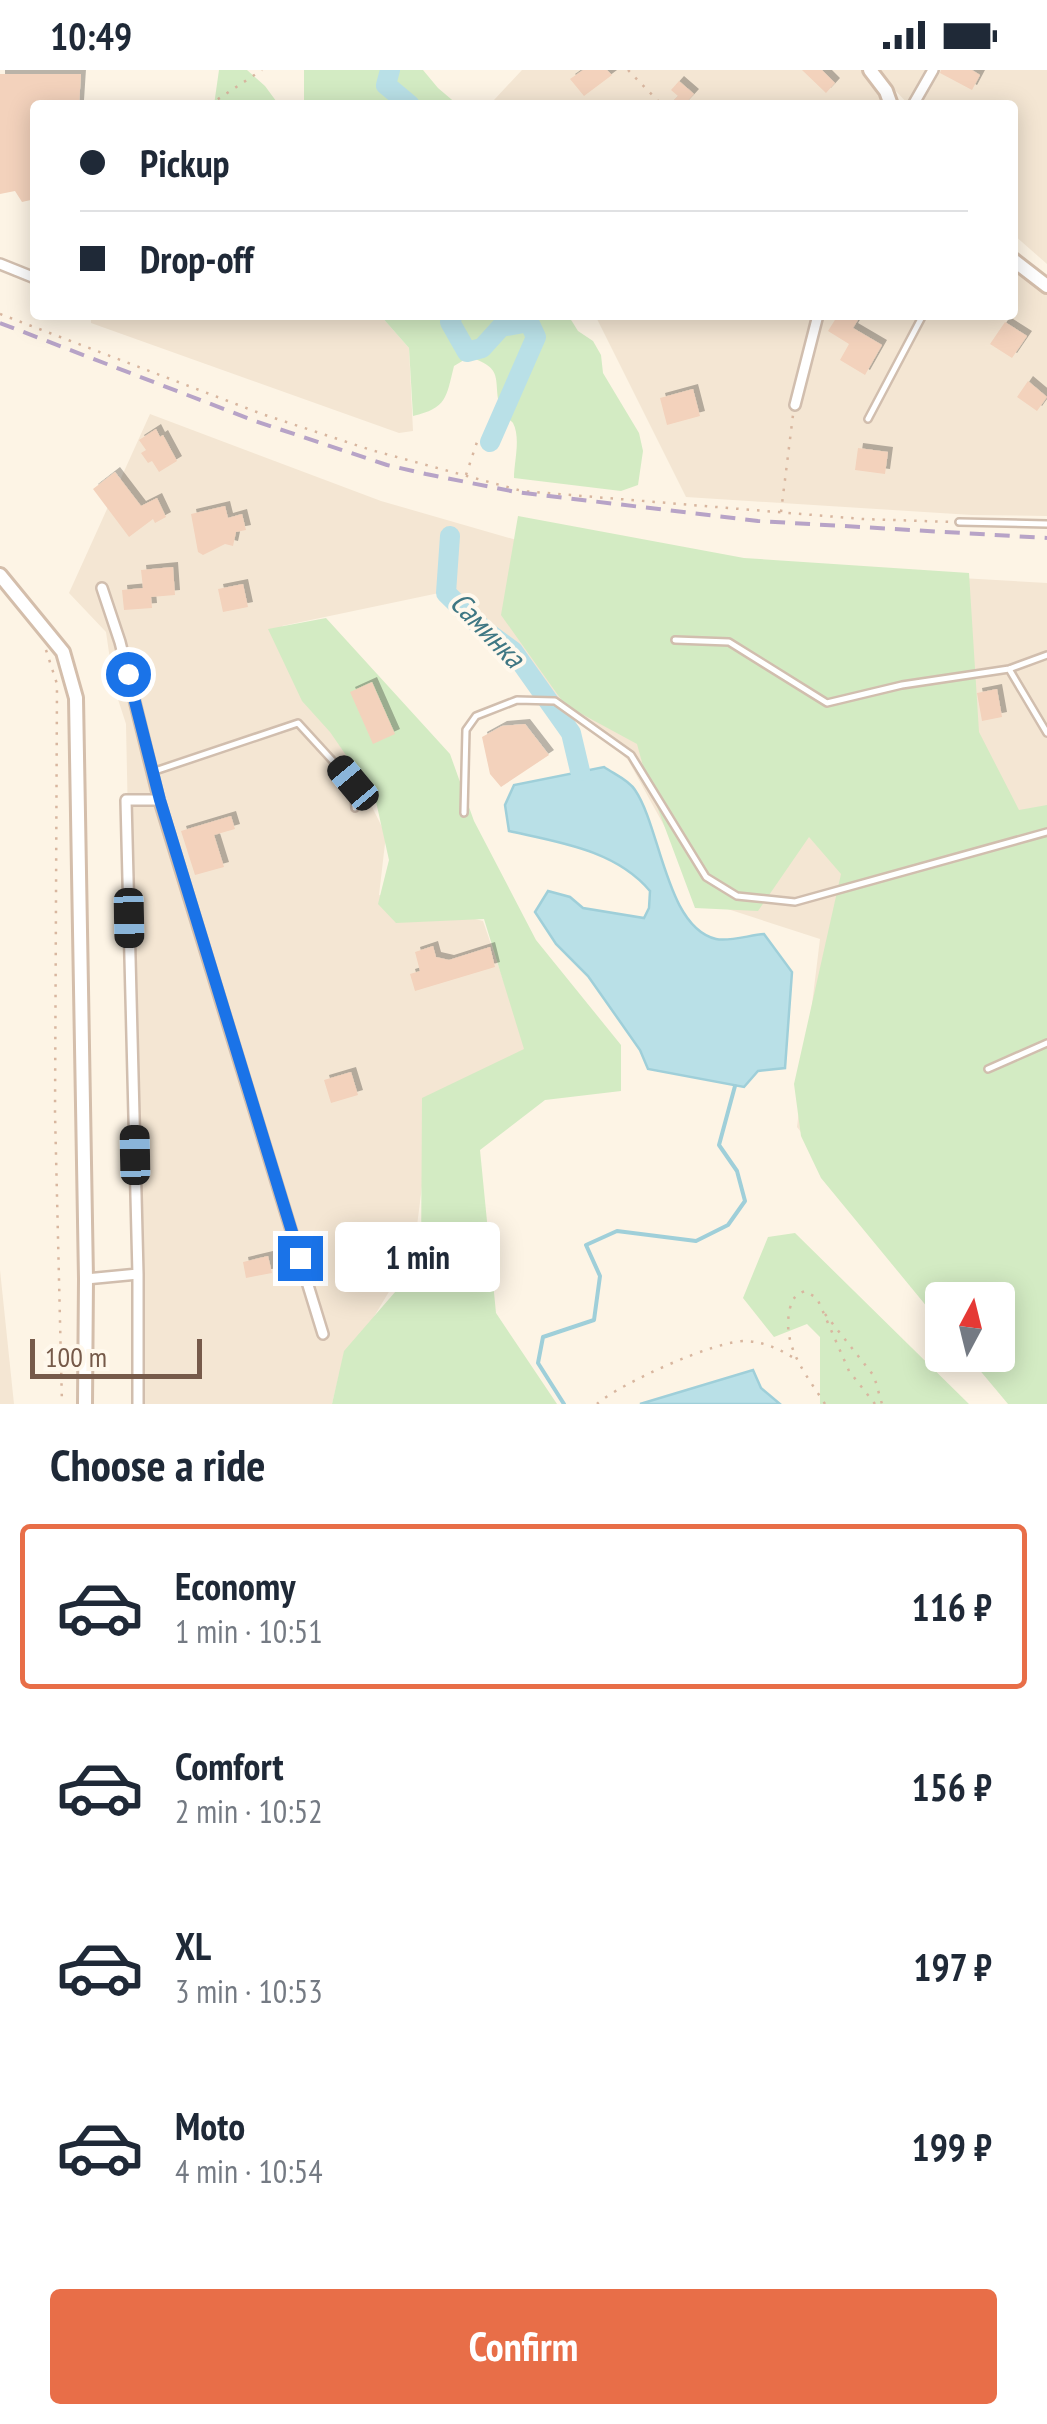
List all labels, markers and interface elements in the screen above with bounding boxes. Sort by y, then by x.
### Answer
text: 10:49 [50,11,132,60]
text: Pickup [140,138,230,187]
text: Drop-off [140,234,254,283]
water label: Саминка [442,583,535,677]
route start [106,652,151,697]
car [322,750,384,816]
car [113,888,145,948]
car [119,1125,151,1185]
callout: 1 min [335,1223,500,1293]
route end [278,1236,323,1281]
text: 1 min [385,1236,450,1278]
north arrow [925,1282,1015,1372]
map controls [925,1282,1015,1372]
scale bar [30,1334,202,1378]
text: 100 m [45,1338,107,1375]
text: Choose a ride [50,1435,265,1493]
text: Economy [175,1561,295,1610]
icon: car [55,1562,145,1652]
text: 116 ₽ [912,1582,992,1631]
text: 1 min · 10:51 [175,1610,323,1652]
text: Comfort [175,1741,284,1790]
icon: car [55,1742,145,1832]
text: 156 ₽ [912,1762,992,1811]
text: 2 min · 10:52 [175,1790,323,1832]
text: XL [175,1921,211,1970]
icon: car [55,1922,145,2012]
text: 197 ₽ [913,1942,992,1991]
text: 3 min · 10:53 [175,1970,323,2012]
text: Moto [175,2101,245,2150]
icon: car [55,2102,145,2192]
text: 199 ₽ [912,2122,992,2171]
text: 4 min · 10:54 [175,2150,323,2192]
button: Confirm [50,2289,997,2404]

